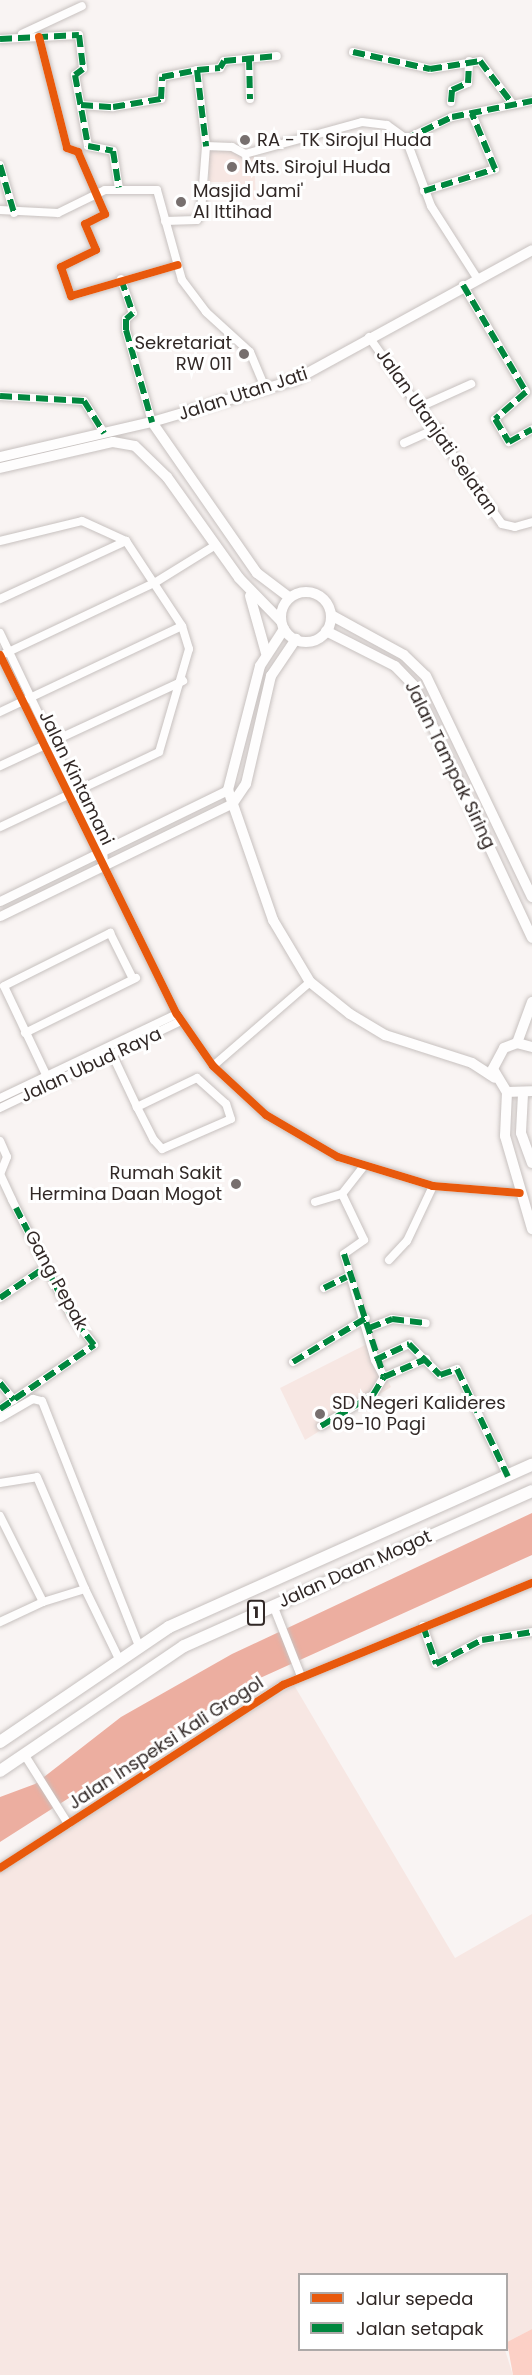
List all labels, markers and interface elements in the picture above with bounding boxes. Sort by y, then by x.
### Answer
place label: RA - TK Sirojul Huda [257,129,432,151]
marker: RA - TK Sirojul Huda [238,133,252,147]
place label: Mts. Sirojul Huda [244,156,391,178]
marker: Mts. Sirojul Huda [225,160,239,174]
place label: Masjid Jami' Al Ittihad [193,181,303,224]
marker: Masjid Jami' Al Ittihad [174,195,188,209]
place label: Sekretariat RW 011 [135,333,232,376]
street label: Jalan Utanjati Selatan [371,345,503,519]
marker: Sekretariat RW 011 [237,347,251,361]
street label: Jalan Utan Jati [176,363,310,425]
street label: Jalan Tampak Siring [400,678,500,852]
street label: Jalan Kintamani [34,707,118,849]
street label: Jalan Ubud Raya [17,1023,165,1107]
place label: Rumah Sakit Hermina Daan Mogot [30,1163,222,1206]
marker: Rumah Sakit Hermina Daan Mogot [227,1175,245,1193]
street label: Gang Pepak [20,1227,92,1333]
place label: SD Negeri Kalideres 09-10 Pagi [332,1393,506,1436]
marker: SD Negeri Kalideres 09-10 Pagi [313,1407,327,1421]
street label: Jalan Daan Mogot [275,1526,435,1612]
road number: 1 [246,1600,266,1626]
street label: Jalan Inspeksi Kali Grogol [64,1672,268,1814]
legend [298,2273,508,2351]
text: Jalur sepeda [356,2286,473,2311]
text: Jalan setapak [356,2316,484,2341]

